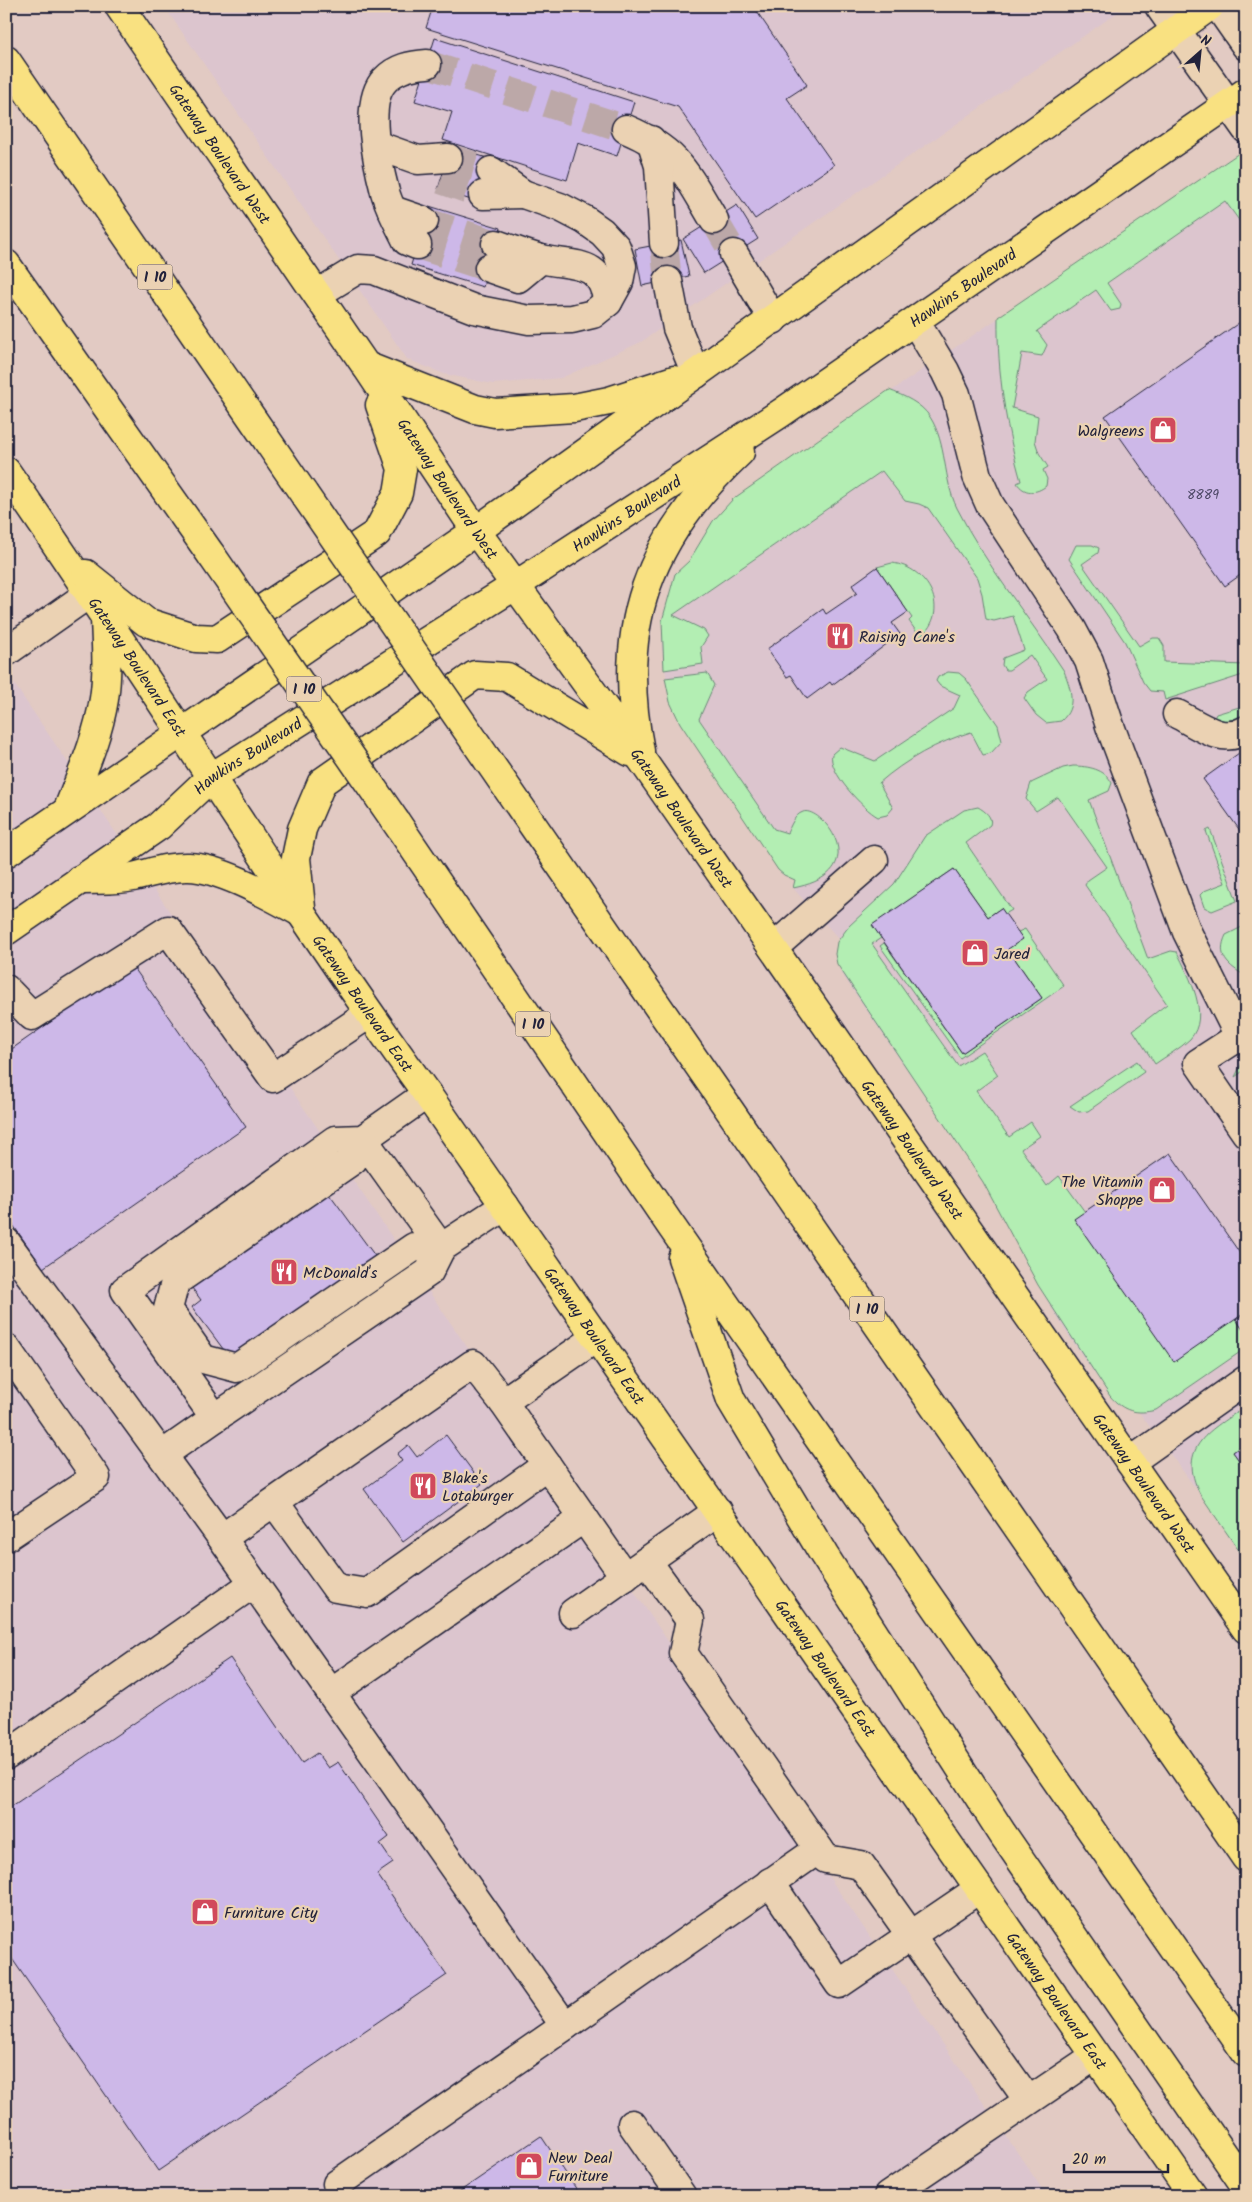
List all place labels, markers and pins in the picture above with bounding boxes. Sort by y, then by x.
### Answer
shop icon: Walgreens [1148,415,1178,445]
place label: Walgreens [1077,419,1144,444]
restaurant icon: Raising Cane's [825,621,855,651]
place label: Raising Cane's [859,625,955,650]
shop icon: Jared [960,938,990,968]
place label: Jared [994,942,1030,967]
place label: The Vitamin Shoppe [1061,1170,1143,1213]
shop icon: The Vitamin Shoppe [1147,1175,1177,1205]
restaurant icon: McDonald's [269,1257,299,1287]
place label: McDonald's [303,1261,378,1286]
place label: Blake's Lotaburger [442,1466,515,1509]
restaurant icon: Blake's Lotaburger [408,1471,438,1501]
shop icon: Furniture City [190,1897,220,1927]
place label: Furniture City [224,1901,318,1926]
place label: New Deal Furniture [548,2146,612,2189]
shop icon: New Deal Furniture [514,2151,544,2181]

